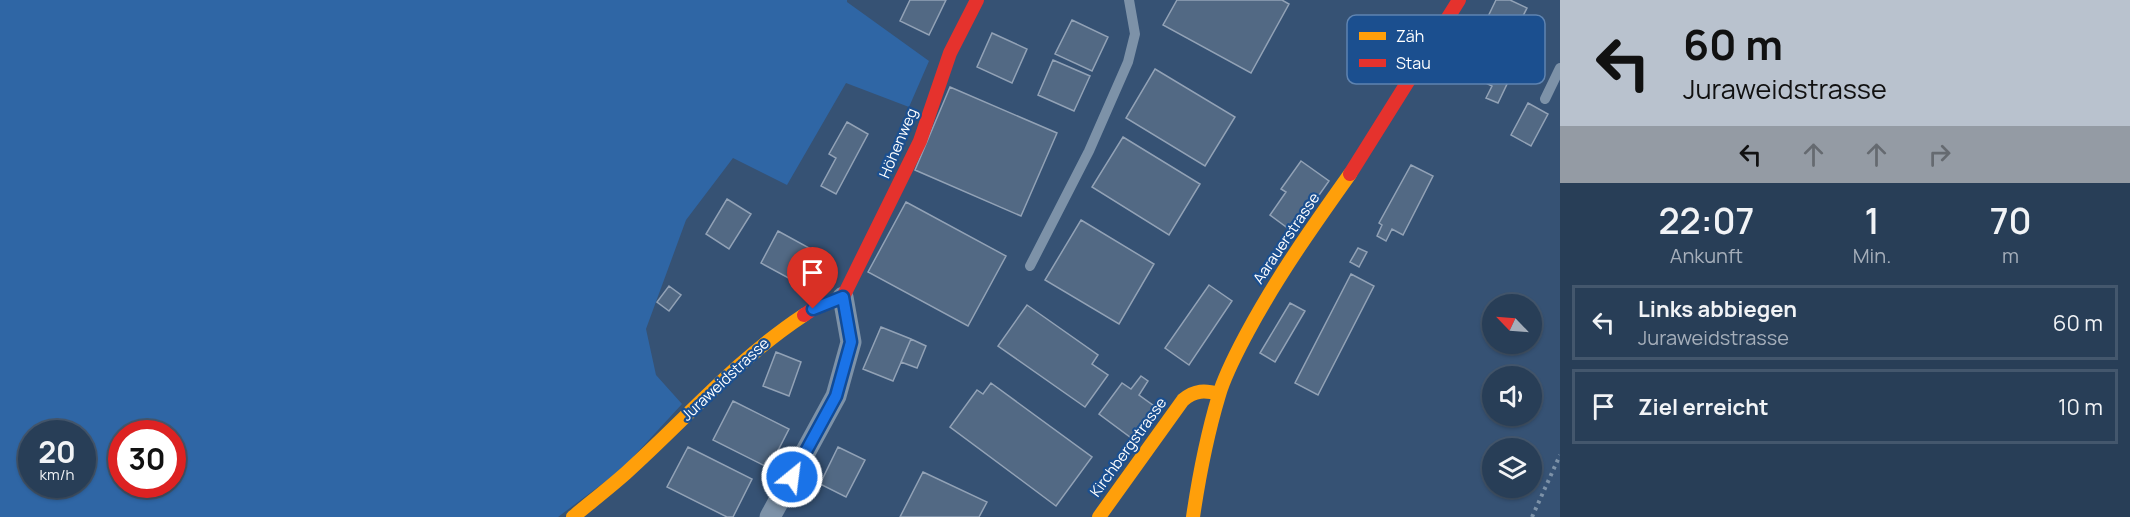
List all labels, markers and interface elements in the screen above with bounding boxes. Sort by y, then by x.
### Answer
legend [1347,15,1545,84]
text: 60 m [1683,15,1783,73]
icon: left [1584,24,1662,102]
text: Zäh [1396,25,1424,47]
text: Stau [1396,52,1431,74]
text: Juraweidstrasse [1683,70,1887,107]
street label: Höhenweg [874,105,922,181]
icon: left [1734,138,1767,171]
icon: ahead [1797,138,1830,171]
icon: ahead [1860,138,1893,171]
icon: right [1923,138,1956,171]
street label: Aarauerstrasse [1248,188,1324,288]
text: 22:07 [1658,196,1754,245]
text: 1 [1864,196,1880,245]
text: 70 [1990,196,2032,245]
text: Ankunft [1670,242,1743,269]
text: Min. [1853,242,1891,269]
text: m [2002,242,2019,269]
pin [787,247,838,309]
icon: arrive [796,256,829,289]
north arrow [1482,294,1542,354]
map controls [1482,294,1542,498]
text: Links abbiegen [1638,294,1797,324]
icon: left [1587,306,1620,339]
text: 60 m [2053,308,2103,338]
text: Juraweidstrasse [1638,324,1789,351]
street label: Juraweidstrasse [676,333,774,425]
button: sound [1482,366,1542,426]
icon: arrive [1587,390,1620,423]
text: Ziel erreicht [1638,392,1769,422]
text: 10 m [2058,392,2103,422]
street label: Kirchbergstrasse [1085,393,1171,501]
speed limit sign: 30 [108,420,186,498]
text: 20 [38,431,76,472]
button: layers [1482,438,1542,498]
position arrow [760,445,824,509]
text: km/h [40,464,74,485]

